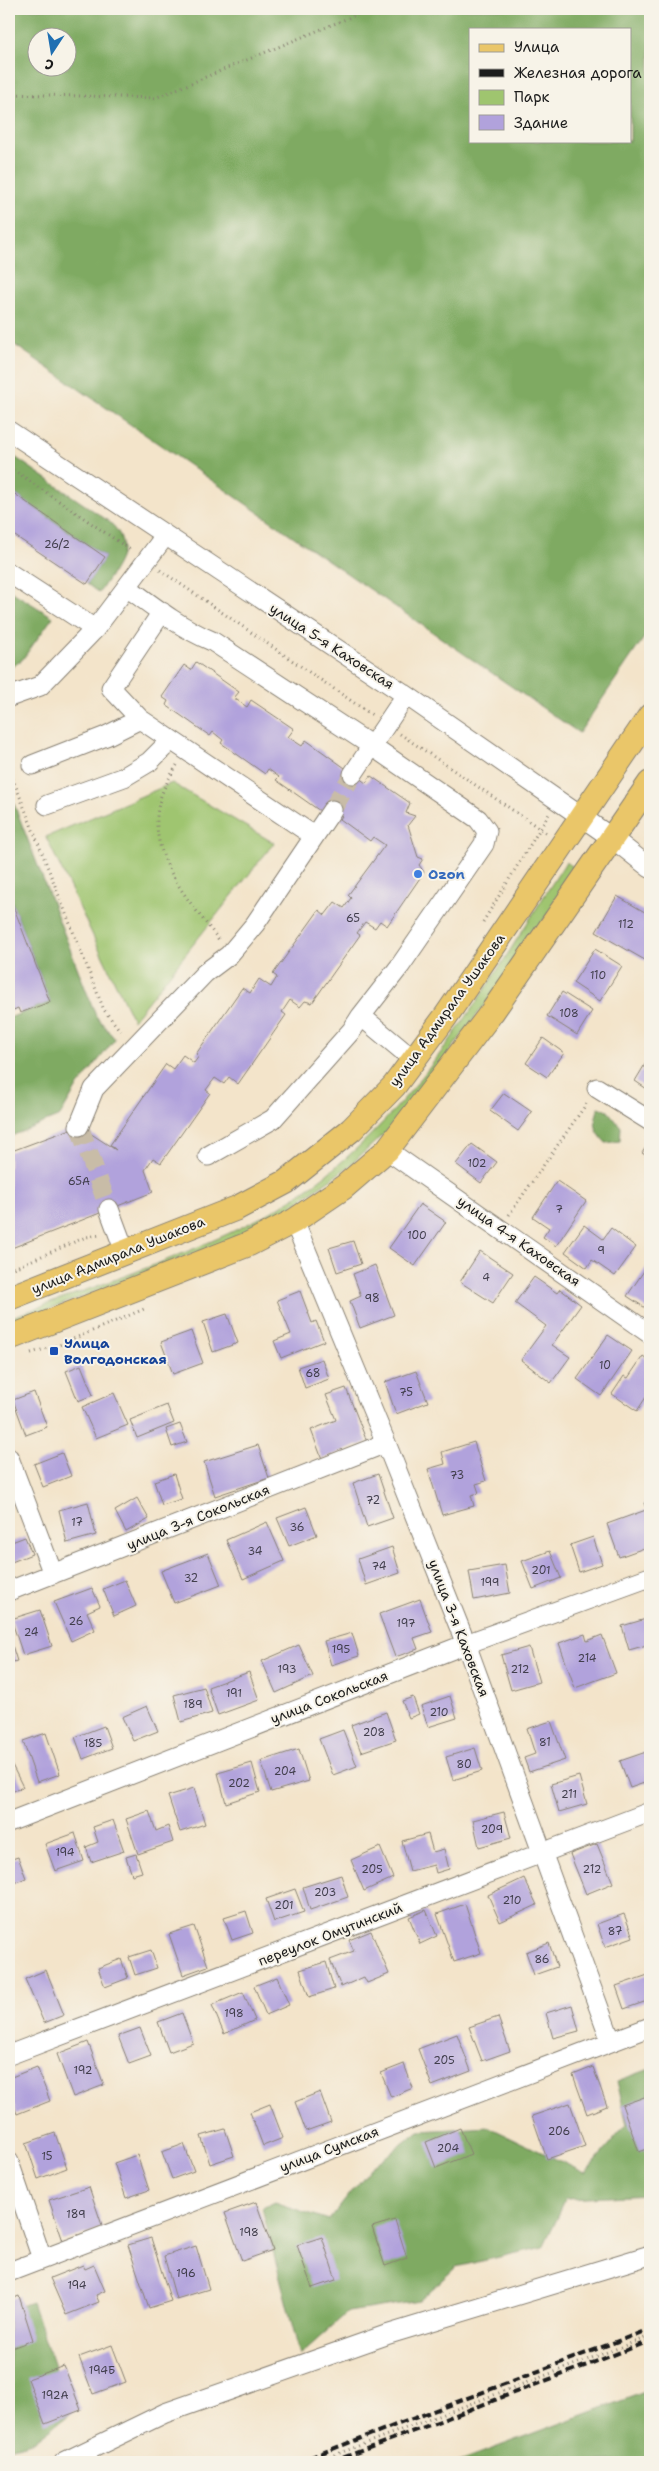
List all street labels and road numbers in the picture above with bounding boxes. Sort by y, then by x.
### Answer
street label: улица 5-я Каховская [266,599,398,693]
street label: улица Адмирала Ушакова [385,930,509,1090]
street label: улица 4-я Каховская [454,1192,584,1290]
street label: улица Адмирала Ушакова [29,1212,207,1298]
street label: улица 3-я Сокольская [124,1480,272,1554]
street label: улица 3-я Каховская [424,1557,494,1699]
street label: улица Сокольская [268,1666,390,1728]
street label: переулок Омутинский [255,1898,405,1970]
street label: улица Сумская [277,2122,381,2176]

